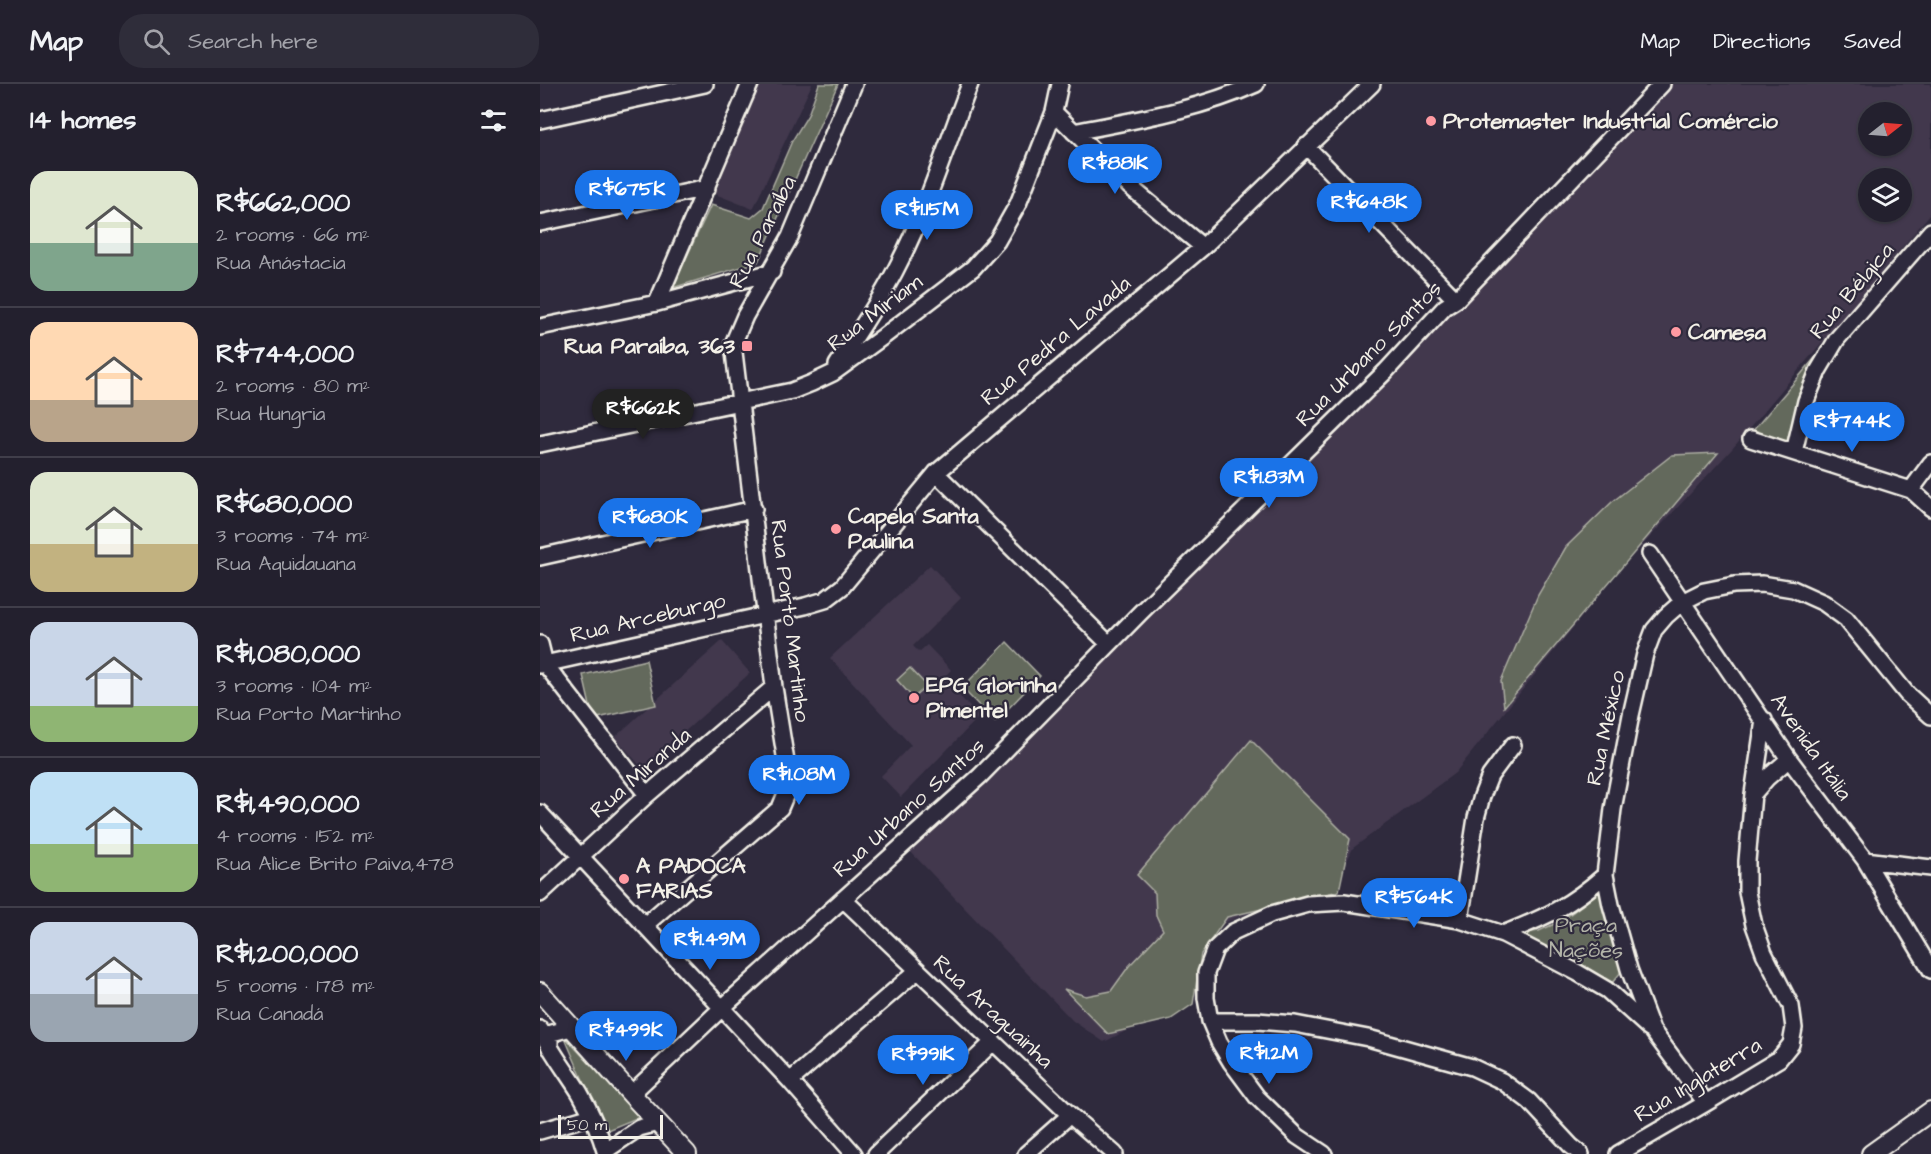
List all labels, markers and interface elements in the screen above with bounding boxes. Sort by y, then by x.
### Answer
search box [119,14,539,68]
text: Map [30,22,83,61]
icon: search [140,25,173,58]
text: Search here [188,26,318,57]
text: Map [1640,27,1680,56]
text: Directions [1713,27,1811,56]
text: Saved [1844,27,1901,56]
text: 14 homes [30,102,136,138]
north arrow [1858,102,1912,156]
map controls [1858,102,1912,222]
icon: filters [477,104,510,137]
place label: Protemaster Industrial Comércio [1443,106,1778,137]
marker: Protemaster Industrial Comércio [1424,114,1438,128]
pin: R$881K [1066,144,1164,195]
text: R$881K [1082,149,1148,177]
button: layers [1858,168,1912,222]
pin: R$675K [578,170,676,221]
street label: Rua Paraíba [721,170,805,294]
text: R$675K [589,175,665,203]
pin: R$648K [1320,183,1418,234]
text: R$662,000 [216,185,350,221]
text: R$648K [1331,188,1407,216]
pin: R$1.15M [872,190,982,241]
icon: home [78,195,150,267]
text: R$1.15M [895,195,959,223]
text: 2 rooms · 66 m² [216,221,370,249]
street label: Rua Bélgica [1802,236,1902,347]
text: Rua Anástacia [216,249,346,277]
street label: Rua Miriam [821,267,929,359]
street label: Rua Pedra Lavada [974,269,1138,413]
street label: Rua Urbano Santos [1289,274,1449,434]
place label: Camesa [1688,317,1767,348]
marker: Camesa [1669,325,1683,339]
place label: Rua Paraíba, 363 [564,331,736,362]
text: R$744,000 [216,336,354,372]
marker: Rua Paraíba, 363 [740,339,754,353]
icon: home [78,346,150,418]
text: 2 rooms · 80 m² [216,372,370,400]
pin: R$662K [594,389,692,440]
text: R$662K [606,394,680,422]
text: Rua Hungria [216,400,325,428]
pin: R$744K [1803,402,1901,453]
text: R$744K [1813,407,1891,435]
pin: R$1.83M [1214,458,1324,509]
text: R$1.83M [1234,463,1304,491]
text: R$680,000 [216,486,352,522]
icon: home [78,496,150,568]
pin: R$680K [601,498,699,549]
place label: Capela Santa Paulina [848,501,980,557]
text: R$680K [612,503,688,531]
street label: Rua Porto Martinho [762,518,818,725]
text: 3 rooms · 74 m² [216,522,369,550]
marker: Capela Santa Paulina [829,522,843,536]
text: Rua Aquidauana [216,550,356,578]
street label: Rua Arceburgo [567,585,729,652]
text: R$1,080,000 [216,636,360,672]
icon: home [78,646,150,718]
street label: Rua México [1579,667,1633,788]
place label: EPG Glorinha Pimentel [926,670,1058,726]
text: 3 rooms · 104 m² [216,672,372,700]
street label: Avenida Itália [1763,687,1859,807]
marker: EPG Glorinha Pimentel [907,691,921,705]
text: Rua Porto Martinho [216,700,401,728]
street label: Rua Miranda [584,720,698,826]
street label: Rua Urbano Santos [826,731,992,885]
pin: R$1.08M [744,755,854,806]
text: R$1.08M [763,760,835,788]
text: R$1,490,000 [216,786,360,822]
icon: home [78,796,150,868]
text: 4 rooms · 152 m² [216,822,375,850]
text: Rua Alice Brito Paiva,478 [216,850,454,878]
place label: A PADOCA FARIAS [636,851,747,907]
marker: A PADOCA FARIAS [617,872,631,886]
pin: R$564K [1365,878,1463,929]
text: R$564K [1375,883,1453,911]
park label: Praça Nações [1549,910,1623,966]
pin: R$1.49M [655,920,765,971]
text: R$1.49M [674,925,746,953]
text: R$1,200,000 [216,936,358,972]
icon: home [78,946,150,1018]
street label: Rua Araguainha [925,948,1060,1077]
text: 5 rooms · 178 m² [216,972,375,1000]
text: Rua Canadá [216,1000,324,1028]
pin: R$499K [577,1011,675,1062]
text: R$499K [589,1016,663,1044]
street label: Rua Inglaterra [1629,1030,1768,1131]
pin: R$1.2M [1220,1034,1318,1085]
pin: R$991K [874,1035,972,1086]
text: R$1.2M [1240,1039,1298,1067]
text: R$991K [892,1040,954,1068]
scale bar [558,1112,663,1140]
text: 50 m [567,1114,607,1136]

